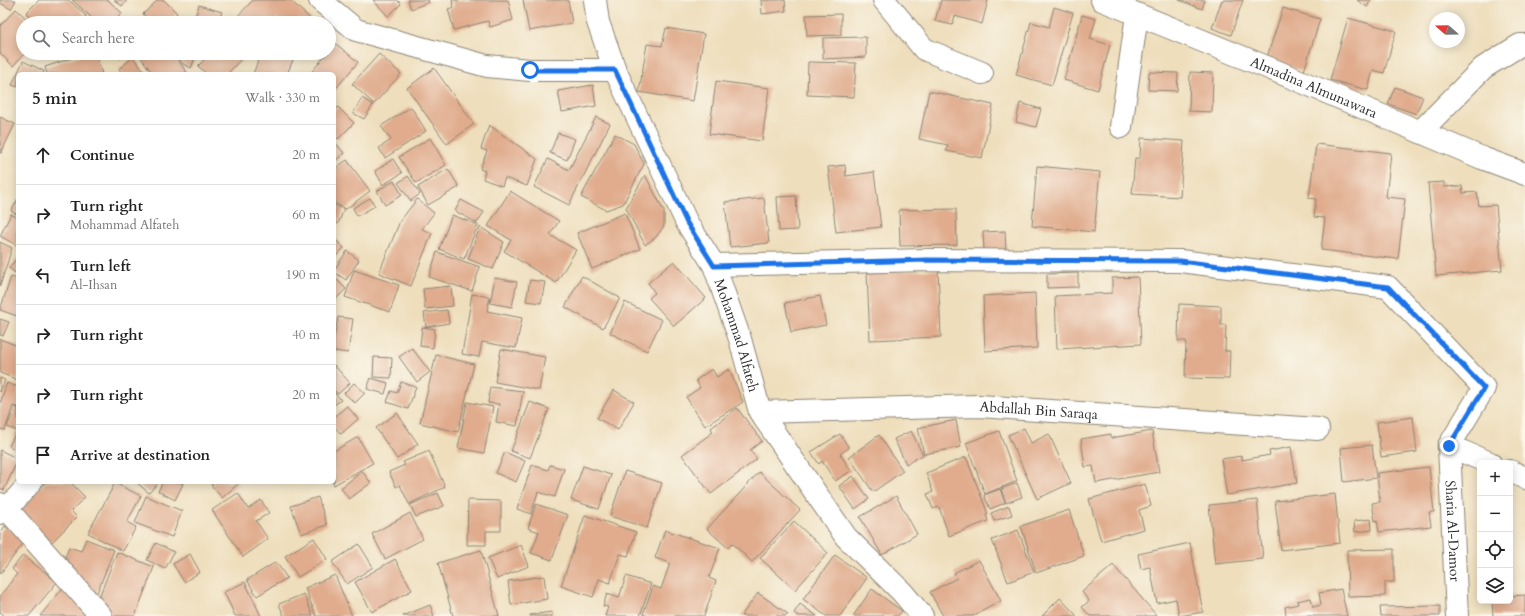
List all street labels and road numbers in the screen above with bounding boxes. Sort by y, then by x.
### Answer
street label: Almadina Almunawara [1247,52,1380,123]
street label: Mohammad Alfateh [710,276,763,394]
street label: Abdallah Bin Saraqa [979,397,1099,424]
street label: Sharia Al-Damor [1441,480,1464,583]

